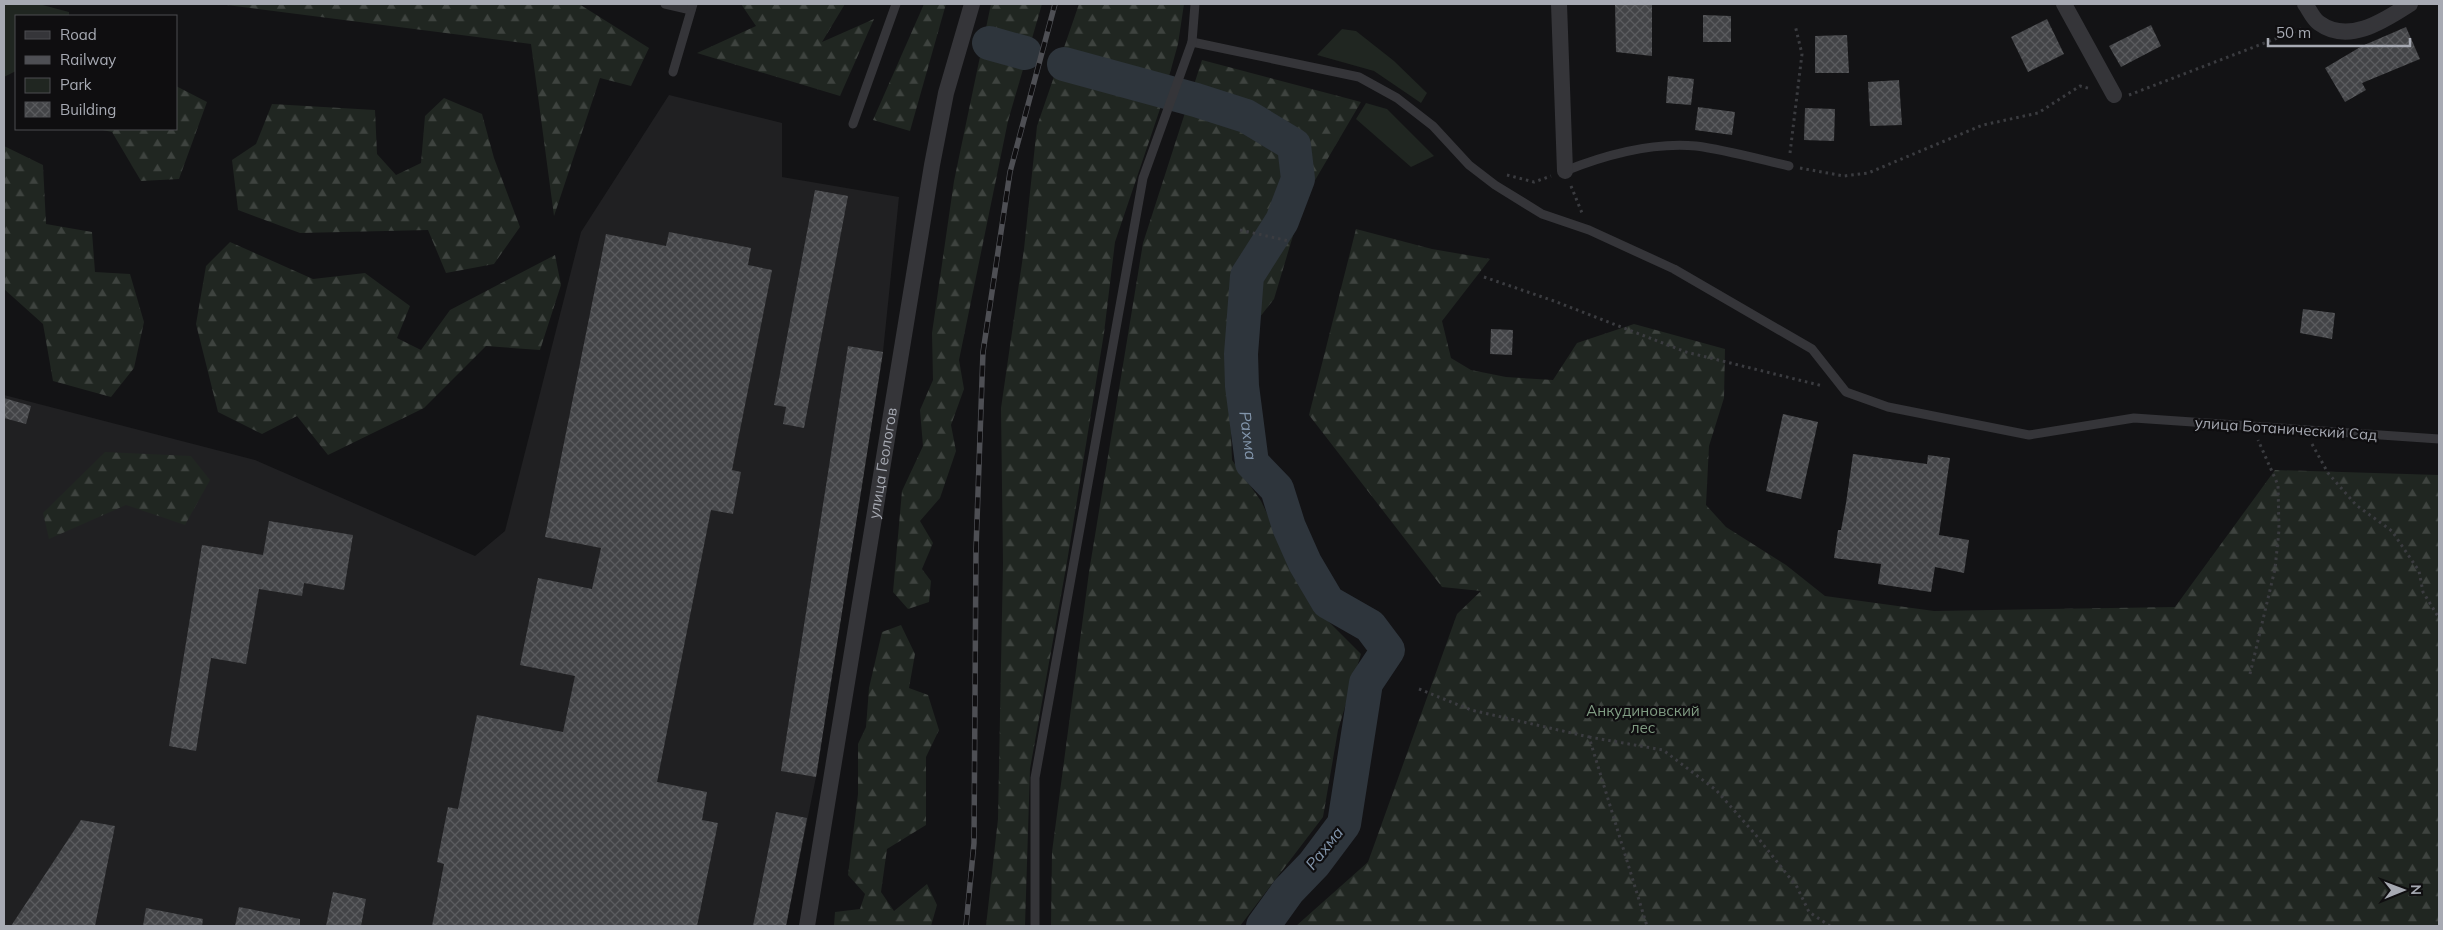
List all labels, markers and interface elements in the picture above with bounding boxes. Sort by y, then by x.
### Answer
legend [15,15,178,130]
scale bar [2268,15,2410,47]
text: 50 m [2276,23,2311,42]
text: Road [60,25,97,44]
text: Railway [60,50,116,69]
text: Park [60,75,92,94]
text: Building [60,100,116,119]
street label: улица Геологов [864,406,901,520]
water label: Рахма [1235,410,1262,462]
street label: улица Ботанический Сад [2194,413,2378,444]
park label: Анкудиновский лес [1586,701,1700,737]
water label: Рахма [1301,822,1347,873]
north arrow [2378,865,2428,915]
text: N [2407,884,2425,895]

